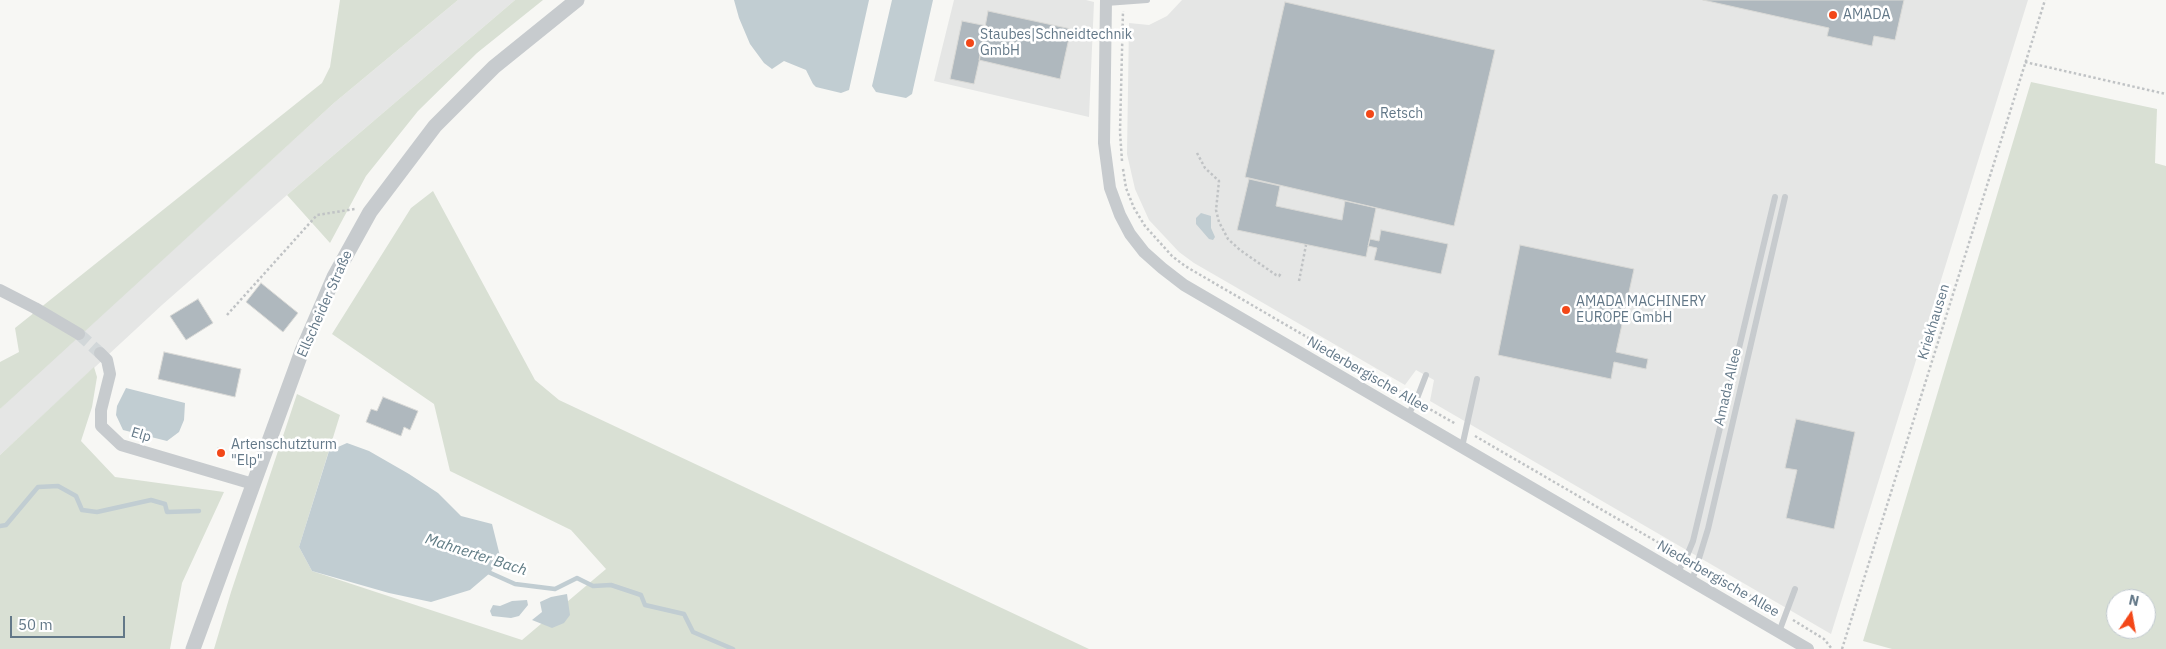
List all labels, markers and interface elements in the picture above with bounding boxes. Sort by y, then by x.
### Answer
place label: AMADA [1843,7,1891,23]
marker: AMADA [1827,9,1839,21]
place label: Staubes|Schneidtechnik GmbH [980,27,1132,59]
marker: Staubes|Schneidtechnik GmbH [964,37,976,49]
place label: Retsch [1380,106,1423,122]
marker: Retsch [1364,108,1376,120]
street label: Ellscheider Straße [294,248,356,360]
street label: Kriekhausen [1915,282,1953,362]
place label: AMADA MACHINERY EUROPE GmbH [1576,294,1706,326]
marker: AMADA MACHINERY EUROPE GmbH [1560,304,1572,316]
street label: Niederbergische Allee [1304,333,1432,417]
street label: Amada Allee [1711,346,1745,428]
street label: Elp [129,424,153,446]
place label: Artenschutzturm "Elp" [231,437,337,470]
marker: Artenschutzturm "Elp" [215,447,227,459]
water label: Mahnerter Bach [423,530,529,580]
street label: Niederbergische Allee [1654,537,1782,621]
north arrow [2106,589,2156,639]
text: N [2127,590,2141,610]
scale bar [12,606,128,638]
text: 50 m [18,615,53,634]

